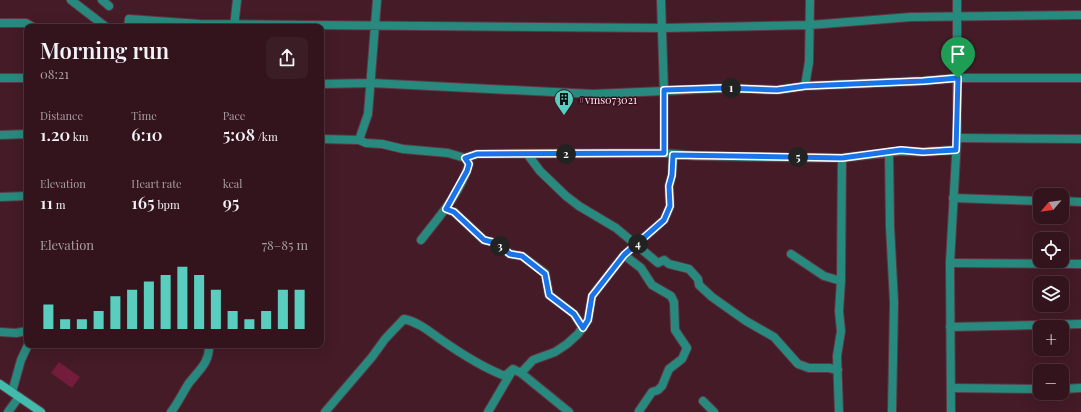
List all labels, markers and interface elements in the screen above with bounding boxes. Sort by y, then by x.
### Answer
text: Morning run [40,35,169,65]
button: share [266,37,308,79]
pin [941,37,975,78]
icon: arrive [947,43,969,65]
text: 08:21 [40,65,69,82]
pin: 1 [721,78,741,98]
text: 1 [729,80,733,95]
building icon: #vms073021 [553,88,575,116]
place label: #vms073021 [578,92,637,107]
text: Distance [40,108,83,123]
text: Time [131,108,157,123]
text: Pace [223,108,245,123]
text: 1.20 [40,123,70,145]
text: 6:10 [131,123,163,145]
text: 5:08 [223,123,255,145]
text: km [70,129,89,144]
text: /km [255,129,278,144]
pin: 2 [556,144,576,164]
text: 2 [563,146,569,161]
pin: 5 [788,147,808,167]
text: 5 [795,149,801,164]
text: Elevation [40,176,86,191]
text: Heart rate [131,176,182,191]
text: kcal [223,176,242,191]
north arrow [1033,188,1069,224]
map controls [1033,188,1069,400]
text: 11 [40,191,53,213]
text: 165 [131,191,155,213]
text: 95 [223,191,239,213]
text: m [53,197,65,212]
text: bpm [155,197,180,212]
button: locate [1033,232,1069,268]
pin: 4 [628,234,648,254]
text: Elevation [40,236,94,253]
text: 78–85 m [262,236,308,253]
pin: 3 [490,236,510,256]
text: 4 [635,236,641,251]
text: 3 [497,238,503,253]
button: layers [1033,276,1069,312]
button: + [1033,320,1069,356]
button: − [1033,364,1069,400]

